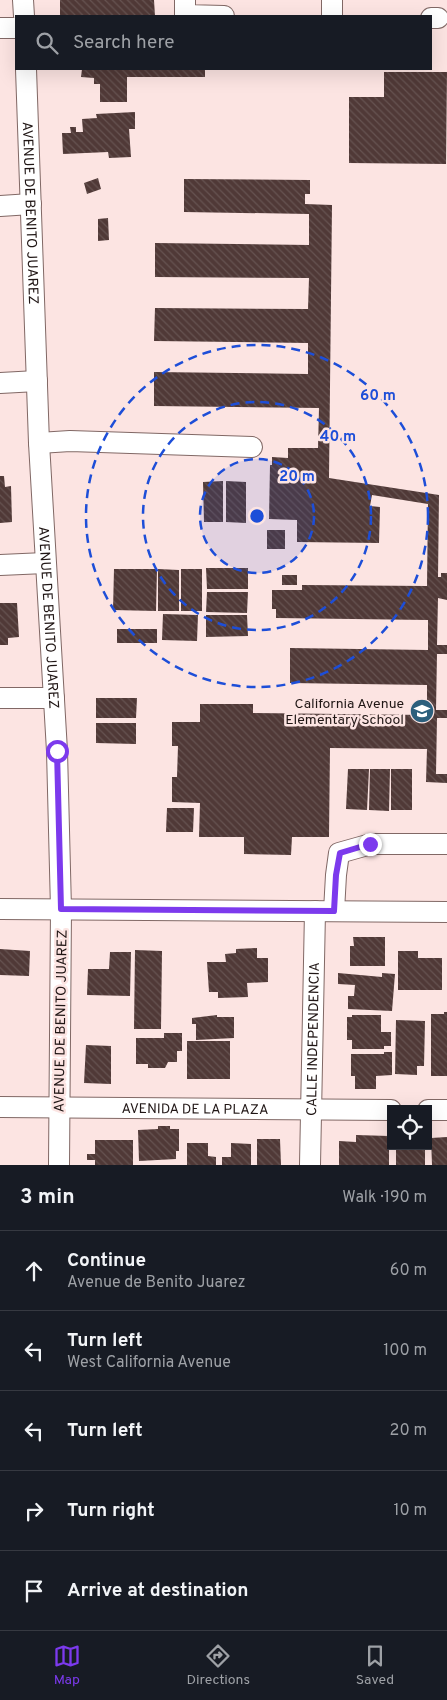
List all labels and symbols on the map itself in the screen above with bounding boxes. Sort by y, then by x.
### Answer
street label: AVENUE DE BENITO JUAREZ [18,121,41,305]
text: 60 m [360,387,396,406]
text: 40 m [320,428,356,447]
text: 20 m [279,468,315,487]
centre of rings [248,507,266,525]
street label: AVENUE DE BENITO JUAREZ [34,526,62,709]
place label: California Avenue Elementary School [285,696,404,729]
school or university icon: California Avenue Elementary School [409,698,435,724]
route start [46,740,69,763]
route end [359,833,382,856]
street label: AVENUE DE BENITO JUAREZ [51,930,72,1113]
street label: CALLE INDEPENDENCIA [304,962,324,1116]
street label: AVENIDA DE LA PLAZA [121,1101,268,1119]

